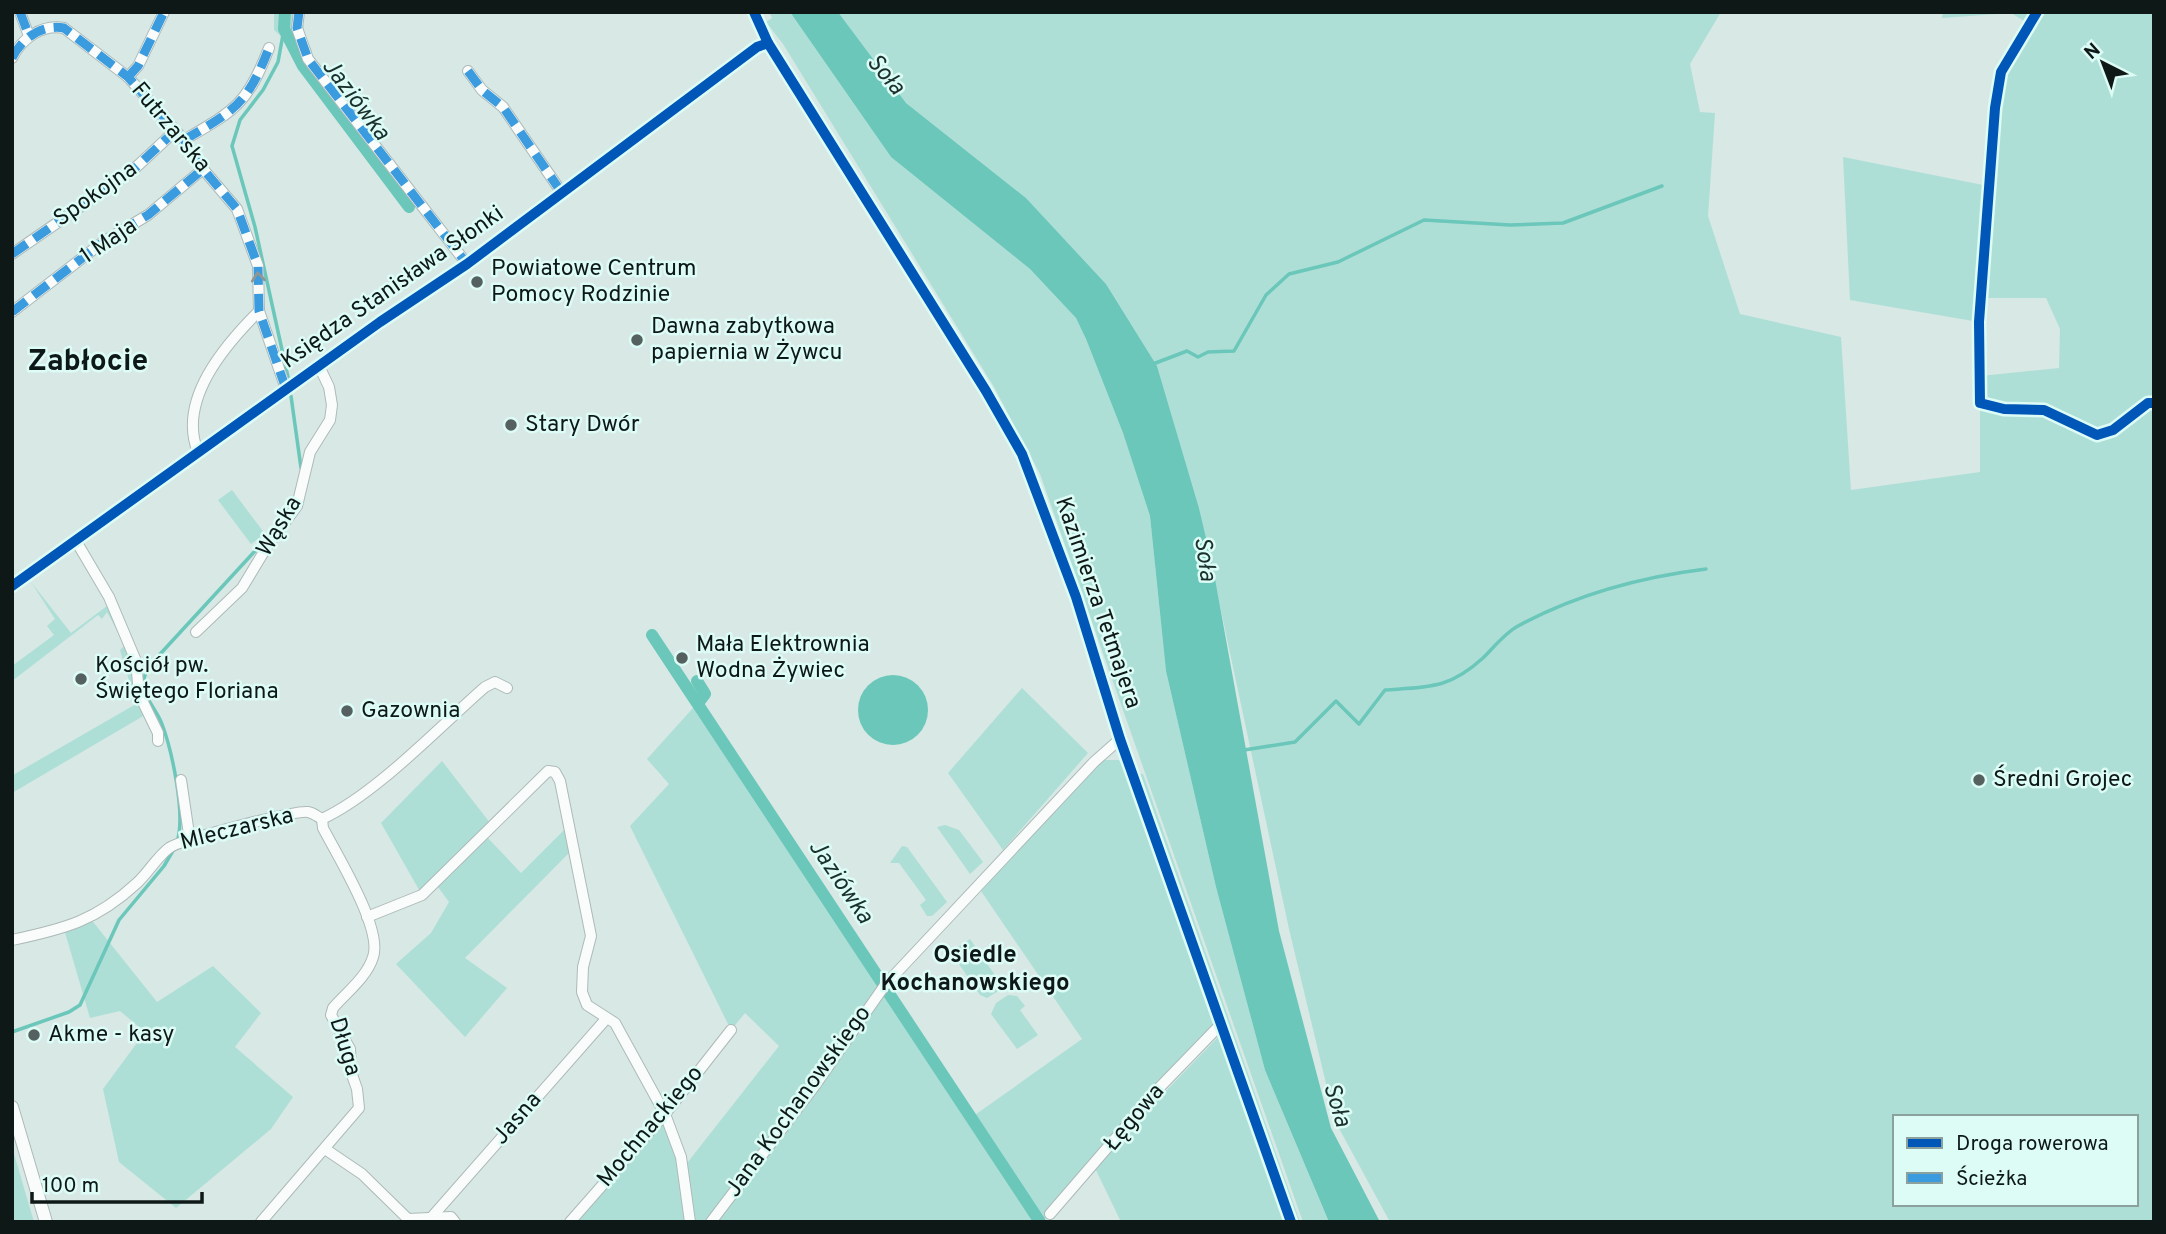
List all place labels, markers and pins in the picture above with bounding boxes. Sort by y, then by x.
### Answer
place label: Powiatowe Centrum Pomocy Rodzinie [491,255,697,310]
marker: Powiatowe Centrum Pomocy Rodzinie [469,274,485,290]
place label: Dawna zabytkowa papiernia w Żywcu [651,313,842,368]
marker: Dawna zabytkowa papiernia w Żywcu [629,332,645,348]
place label: Stary Dwór [525,411,640,440]
marker: Stary Dwór [503,417,519,433]
place label: Mała Elektrownia Wodna Żywiec [696,631,870,686]
marker: Mała Elektrownia Wodna Żywiec [674,650,690,666]
place label: Kościół pw. Świętego Floriana [95,652,279,707]
marker: Kościół pw. Świętego Floriana [73,671,89,687]
place label: Gazownia [361,697,460,726]
marker: Gazownia [339,703,355,719]
place label: Średni Grojec [1993,764,2132,795]
marker: Średni Grojec [1971,772,1987,788]
place label: Akme - kasy [48,1021,174,1050]
marker: Akme - kasy [26,1027,42,1043]

